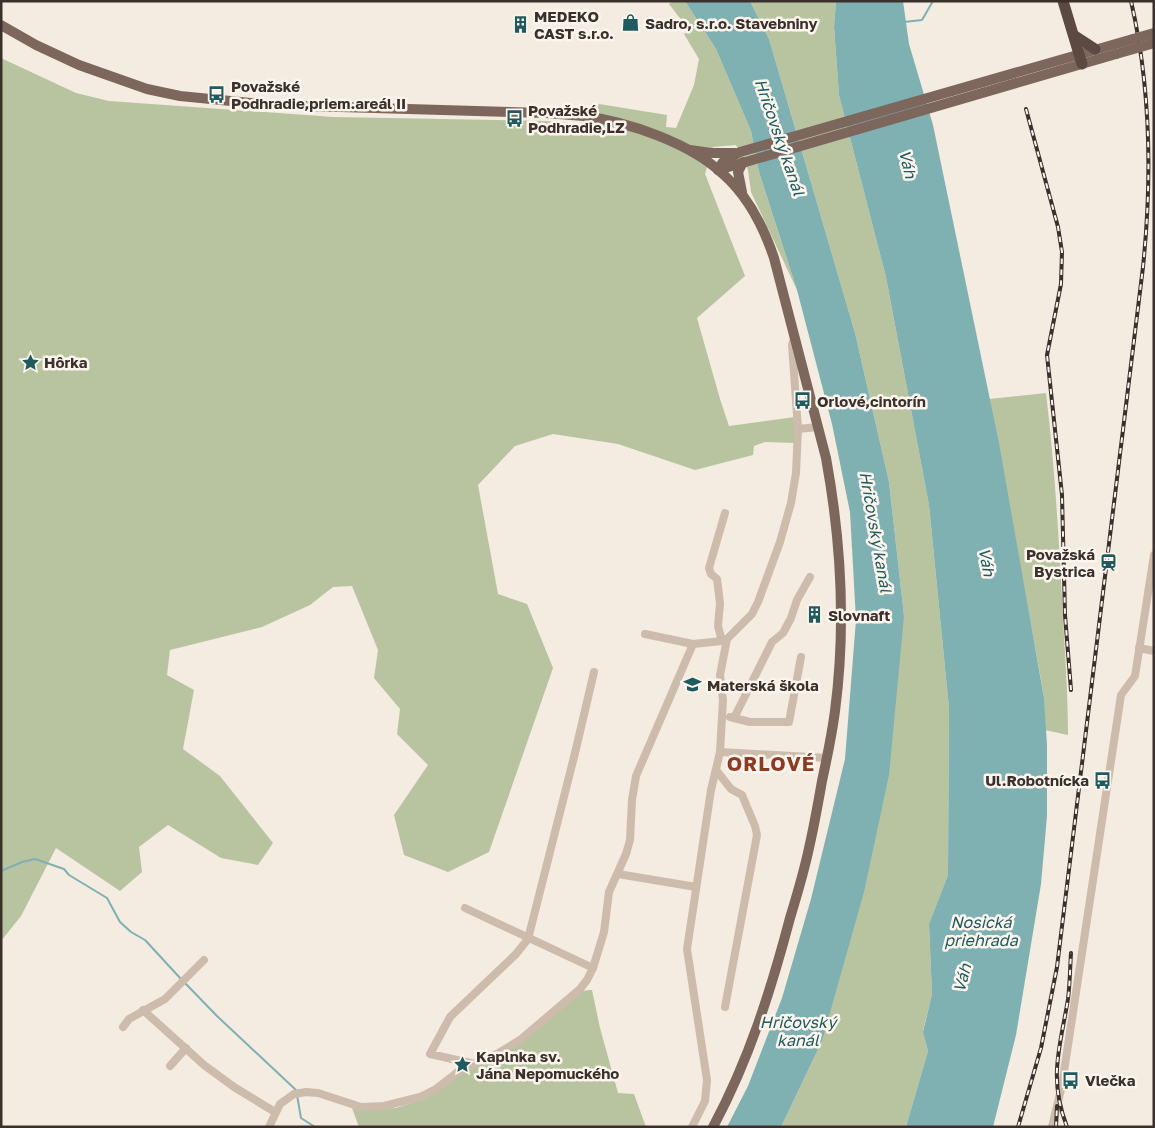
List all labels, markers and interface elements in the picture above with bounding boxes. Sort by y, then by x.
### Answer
place label: MEDEKO CAST s.r.o. [534,7,614,42]
shop icon: Sadro, s.r.o. Stavebniny [621,13,641,33]
place label: Sadro, s.r.o. Stavebniny [645,14,817,32]
building icon: MEDEKO CAST s.r.o. [510,15,530,35]
water label: Hričovský kanál [751,76,810,199]
place label: Považské Podhradie,priem.areál II [231,77,406,112]
bus stop icon: Považské Podhradie,priem.areál II [207,85,227,105]
place label: Považské Podhradie,LZ [528,101,625,136]
bus stop icon: Považské Podhradie,LZ [504,109,524,129]
water label: Váh [895,148,921,181]
place icon: Hôrka [20,352,40,372]
place label: Hôrka [44,353,88,371]
bus stop icon: Orlové,cintorín [793,391,813,411]
place label: Orlové,cintorín [817,392,926,410]
water label: Hričovský kanál [856,470,897,595]
place label: Považská Bystrica [1026,545,1095,580]
water label: Váh [974,546,1000,579]
station icon: Považská Bystrica [1099,553,1119,573]
building icon: Slovnaft [804,605,824,625]
place label: Slovnaft [828,606,890,624]
school or university icon: Materská škola [683,675,703,695]
place label: Materská škola [707,676,819,694]
district label: ORLOVÉ [727,751,815,775]
bus stop icon: Ul.Robotnícka [1093,770,1113,790]
place label: Ul.Robotnícka [985,771,1089,789]
water label: Nosická priehrada [944,912,1019,950]
water label: Váh [949,961,975,994]
water label: Hričovský kanál [760,1012,838,1050]
place label: Kaplnka sv. Jána Nepomuckého [476,1047,619,1082]
place icon: Kaplnka sv. Jána Nepomuckého [452,1055,472,1075]
bus stop icon: Vlečka [1061,1070,1081,1090]
place label: Vlečka [1085,1071,1136,1089]

